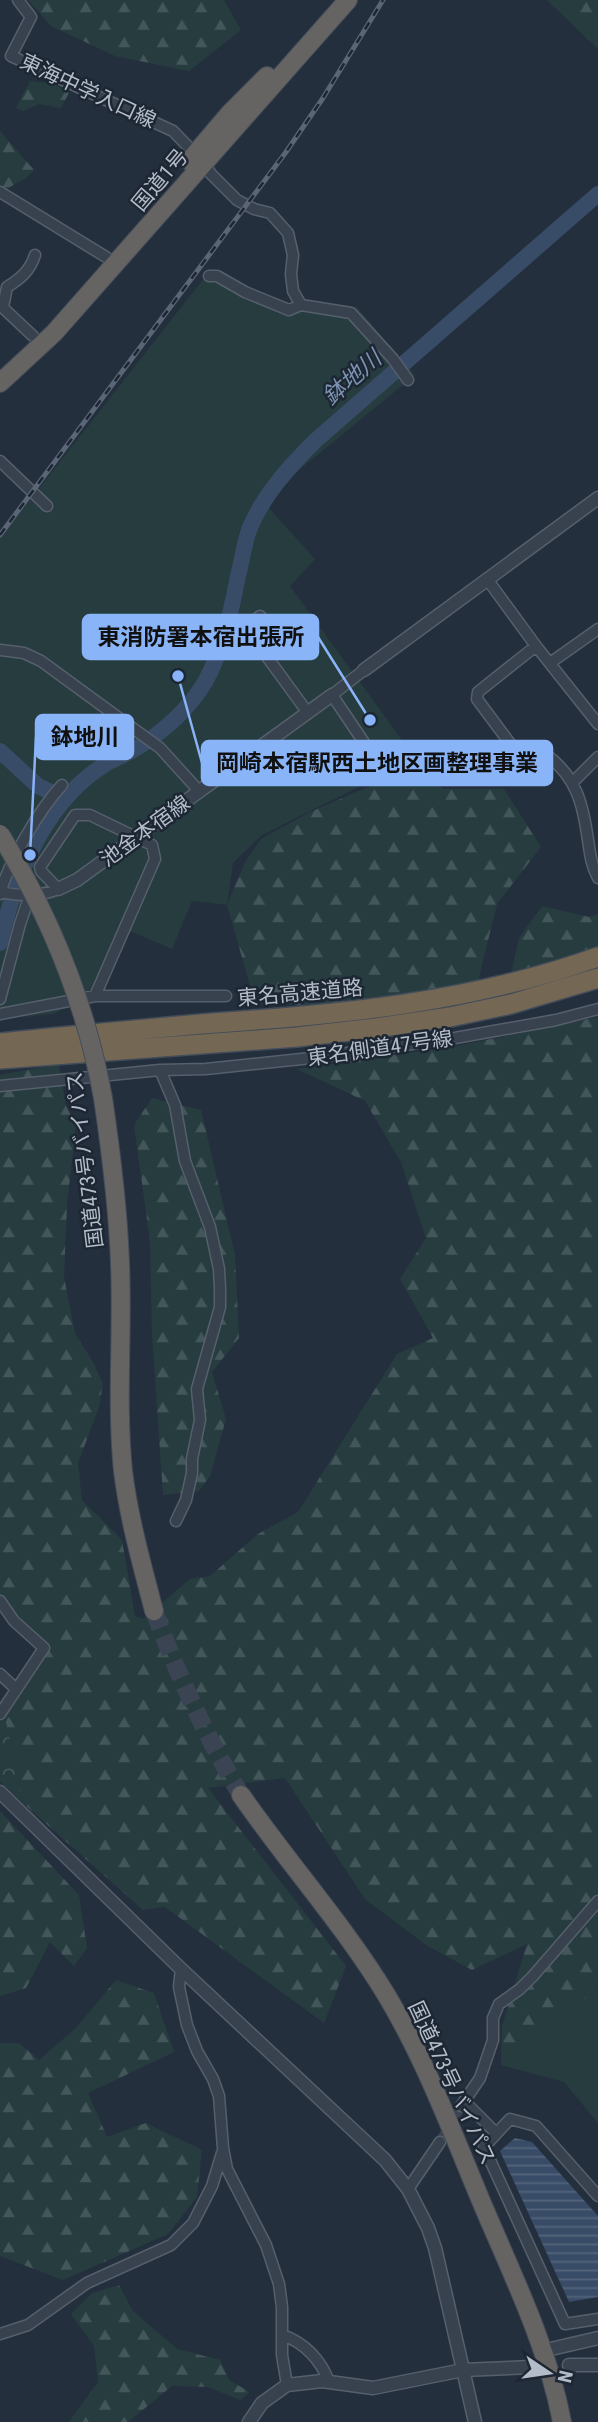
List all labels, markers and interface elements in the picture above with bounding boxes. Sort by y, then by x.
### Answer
street label: 東海中学入口線 [16,49,160,133]
street label: 国道1号 [127,144,193,216]
water label: 鉢地川 [317,343,389,411]
callout: 東消防署本宿出張所 [83,615,318,659]
text: 東消防署本宿出張所 [98,624,305,651]
callout: 鉢地川 [36,715,133,759]
text: 鉢地川 [51,724,120,751]
callout: 岡崎本宿駅西土地区画整理事業 [202,741,552,785]
text: 岡崎本宿駅西土地区画整理事業 [216,750,538,777]
street label: 池金本宿線 [95,790,195,872]
street label: 東名高速道路 [236,976,364,1010]
street label: 東名側道47号線 [306,1026,454,1070]
street label: 国道473号バイパス [62,1070,108,1250]
street label: 国道473号バイパス [404,1997,500,2169]
north arrow [514,2338,584,2408]
text: N [553,2368,578,2385]

